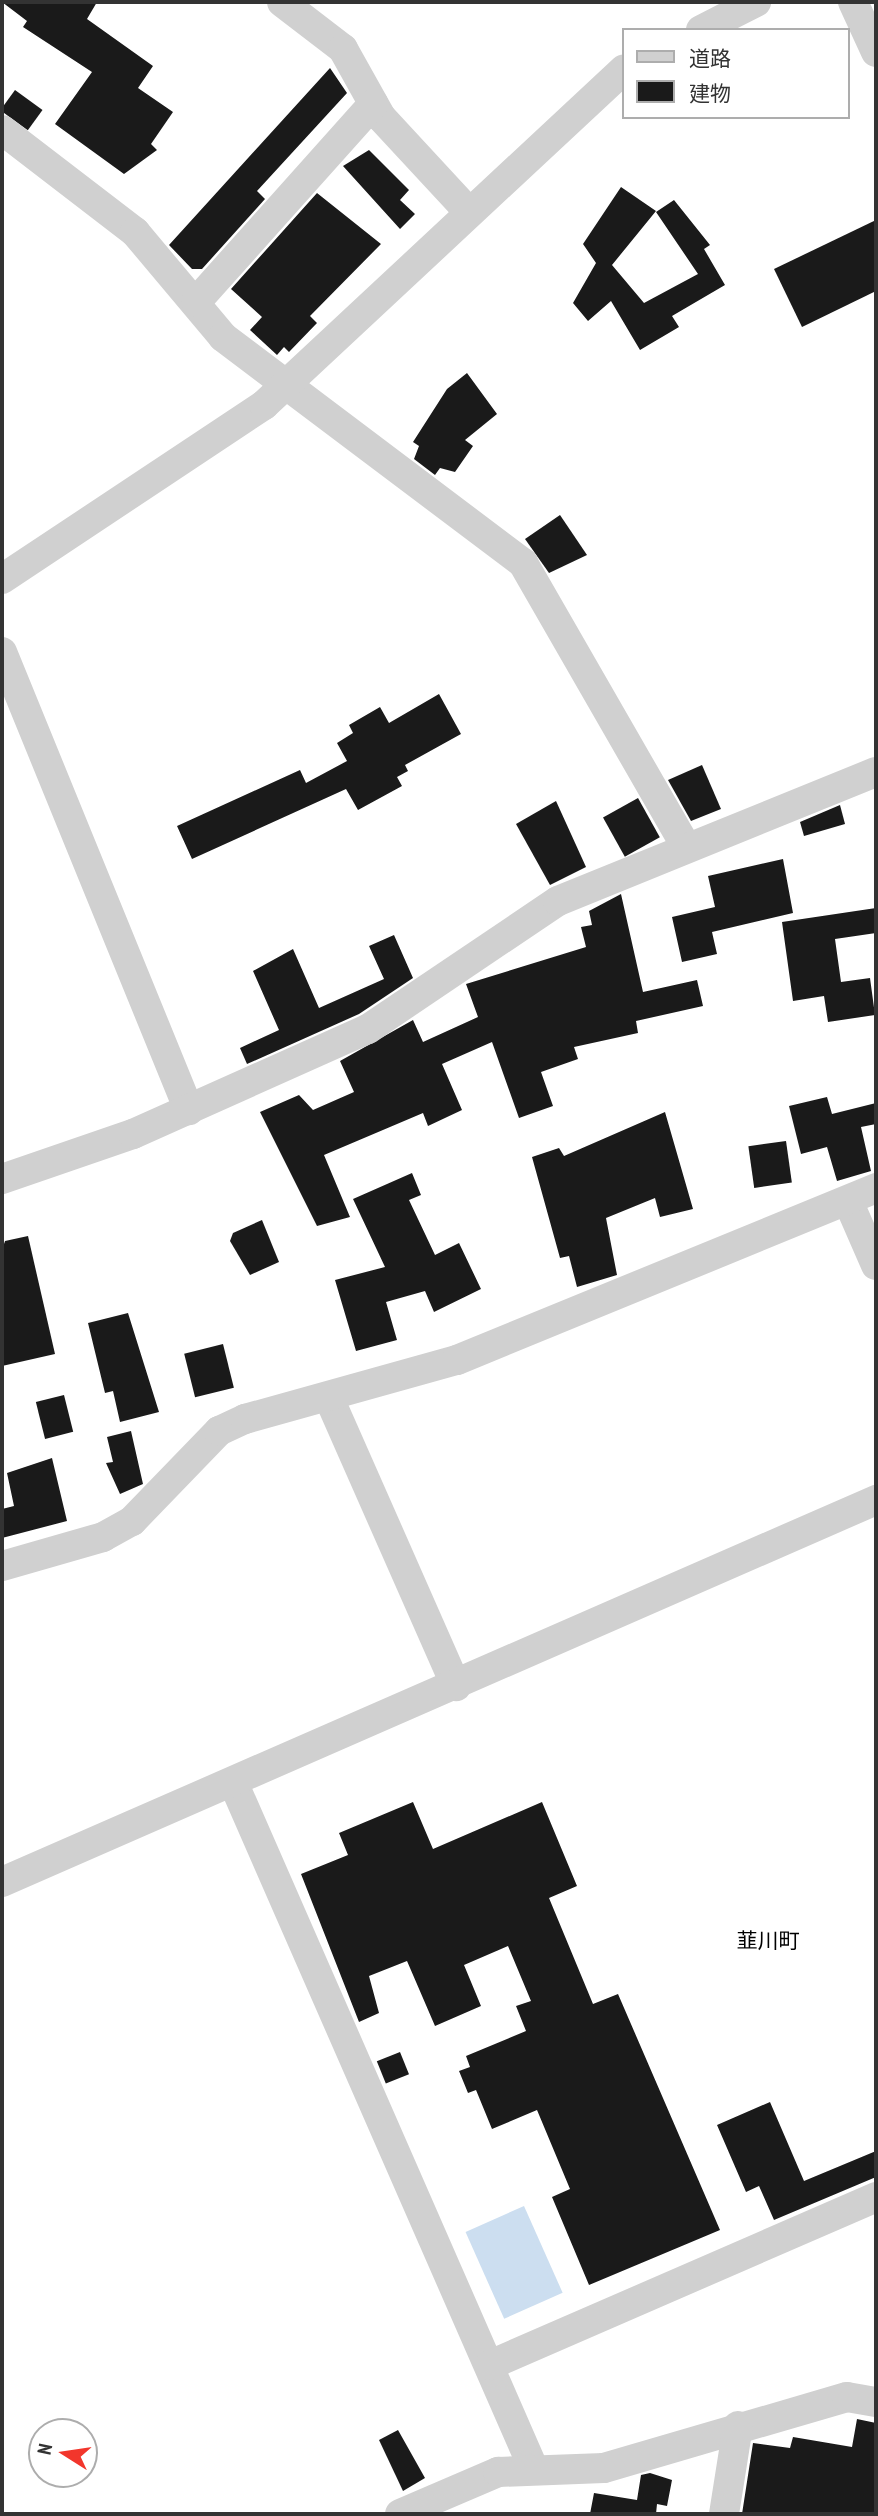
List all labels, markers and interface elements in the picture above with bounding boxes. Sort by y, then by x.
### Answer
legend [622,28,850,119]
text: 道路 [689,45,731,72]
text: 建物 [689,80,731,107]
district label: 韮川町 [737,1928,799,1954]
north arrow [28,2418,98,2488]
text: N [32,2442,57,2457]

